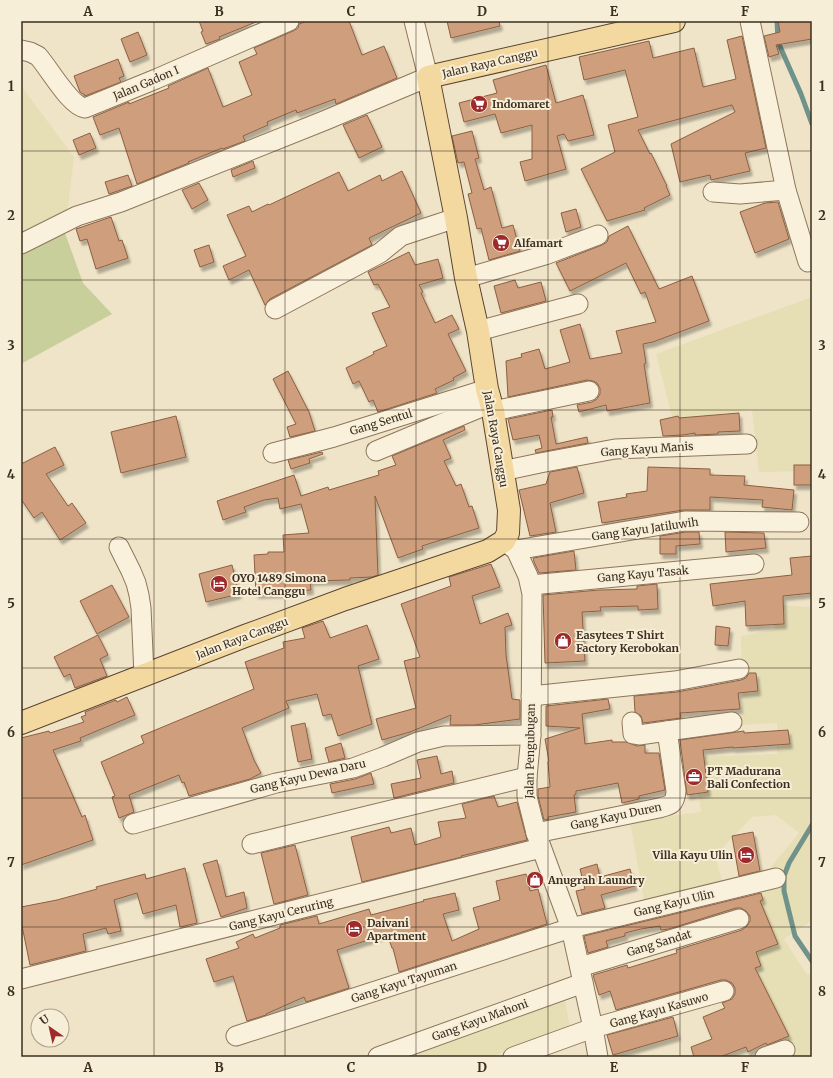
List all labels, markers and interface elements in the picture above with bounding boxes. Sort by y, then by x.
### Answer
text: A [82,3,93,20]
text: B [214,3,224,20]
text: C [347,3,356,20]
text: D [477,3,487,20]
text: E [610,3,619,20]
text: F [741,3,749,20]
street label: Jalan Raya Canggu [440,45,539,81]
street label: Jalan Gadon I [110,63,181,104]
text: 1 [8,78,14,95]
text: 1 [819,78,825,95]
supermarket icon: Indomaret [469,94,489,114]
place label: Indomaret [492,97,550,111]
text: 2 [7,207,15,224]
text: 2 [818,207,826,224]
supermarket icon: Alfamart [491,233,511,253]
place label: Alfamart [513,236,563,250]
text: 3 [7,337,15,354]
text: 3 [818,337,826,354]
street label: Jalan Raya Canggu [480,389,511,488]
street label: Gang Sentul [348,406,414,438]
street label: Gang Kayu Manis [600,439,694,459]
text: 4 [7,466,16,483]
text: 4 [818,466,827,483]
street label: Gang Kayu Jatiluwih [591,514,700,543]
street label: Gang Kayu Tasak [597,563,689,585]
place label: OYO 1489 Simona Hotel Canggu [232,571,326,598]
hotel icon: OYO 1489 Simona Hotel Canggu [209,574,229,594]
text: 5 [7,595,15,612]
text: 5 [818,595,826,612]
street label: Jalan Raya Canggu [193,614,290,662]
place label: Easytees T Shirt Factory Kerobokan [576,628,680,655]
shop icon: Easytees T Shirt Factory Kerobokan [553,631,573,651]
street label: Jalan Pengubugan [522,703,538,800]
text: 6 [7,724,15,741]
text: 6 [818,724,826,741]
street label: Gang Kayu Dewa Daru [249,756,367,796]
place label: PT Madurana Bali Confection [707,764,791,791]
office icon: PT Madurana Bali Confection [684,767,704,787]
street label: Gang Kayu Duren [569,799,664,832]
hotel icon: Villa Kayu Ulin [736,845,756,865]
place label: Villa Kayu Ulin [652,848,734,862]
text: 7 [7,854,15,871]
text: 7 [818,854,826,871]
shop icon: Anugrah Laundry [525,870,545,890]
place label: Anugrah Laundry [547,873,645,887]
street label: Gang Kayu Ulin [632,886,716,920]
street label: Gang Kayu Ceruring [227,894,335,934]
place label: Daivani Apartment [366,916,427,943]
hotel icon: Daivani Apartment [344,919,364,939]
street label: Gang Sandat [625,926,694,959]
street label: Gang Kayu Tayuman [349,958,459,1006]
text: 8 [7,983,15,1000]
text: 8 [818,983,826,1000]
street label: Gang Kayu Kasuwo [608,989,710,1031]
street label: Gang Kayu Mahoni [430,996,530,1044]
north arrow [30,1008,70,1048]
text: U [37,1011,52,1028]
text: A [82,1059,93,1076]
text: B [214,1059,224,1076]
text: C [347,1059,356,1076]
text: D [477,1059,487,1076]
text: E [610,1059,619,1076]
text: F [741,1059,749,1076]

